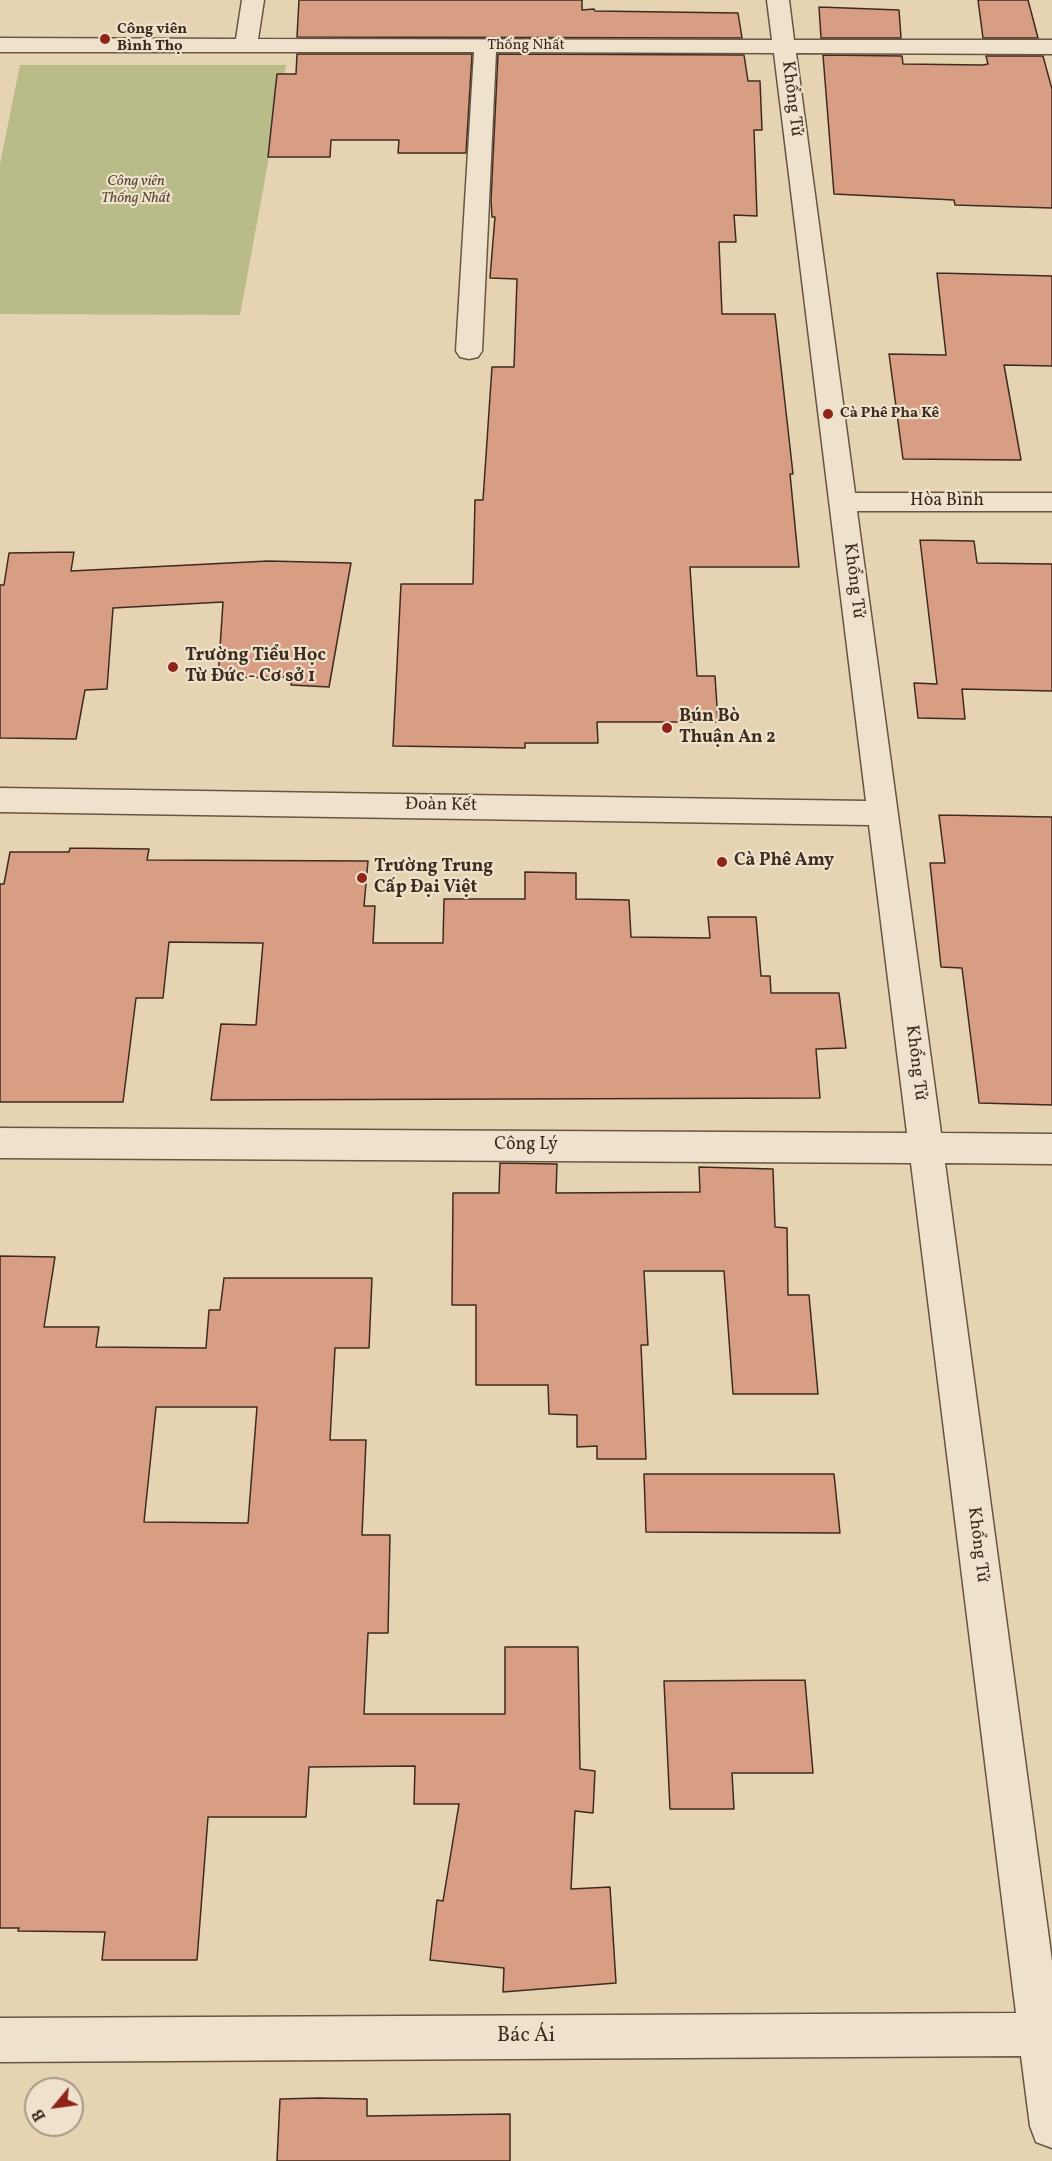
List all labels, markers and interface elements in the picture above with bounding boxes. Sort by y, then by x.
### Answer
place label: Công viên Bình Thọ [117,21,187,56]
marker: Công viên Bình Thọ [98,32,112,46]
street label: Thống Nhất [487,37,565,55]
street label: Khổng Tử [776,60,806,138]
park label: Công viên Thống Nhất [101,173,171,208]
place label: Cà Phê Pha Kê [840,405,939,423]
marker: Cà Phê Pha Kê [821,407,835,421]
street label: Hòa Bình [910,491,984,513]
street label: Khổng Tử [838,542,868,620]
place label: Trường Tiểu Học Từ Đức - Cơ sở 1 [185,646,326,688]
marker: Trường Tiểu Học Từ Đức - Cơ sở 1 [166,660,180,674]
place label: Bún Bò Thuận An 2 [679,707,776,750]
marker: Bún Bò Thuận An 2 [660,721,674,735]
street label: Đoàn Kết [405,795,477,817]
place label: Cà Phê Amy [734,851,834,873]
marker: Cà Phê Amy [715,855,729,869]
place label: Trường Trung Cấp Đại Việt [374,857,493,900]
marker: Trường Trung Cấp Đại Việt [355,871,369,885]
street label: Khổng Tử [900,1024,930,1102]
street label: Công Lý [494,1135,558,1157]
street label: Khổng Tử [962,1506,992,1584]
street label: Bác Ái [497,2024,555,2050]
north arrow [24,2077,84,2137]
text: B [28,2105,52,2125]

